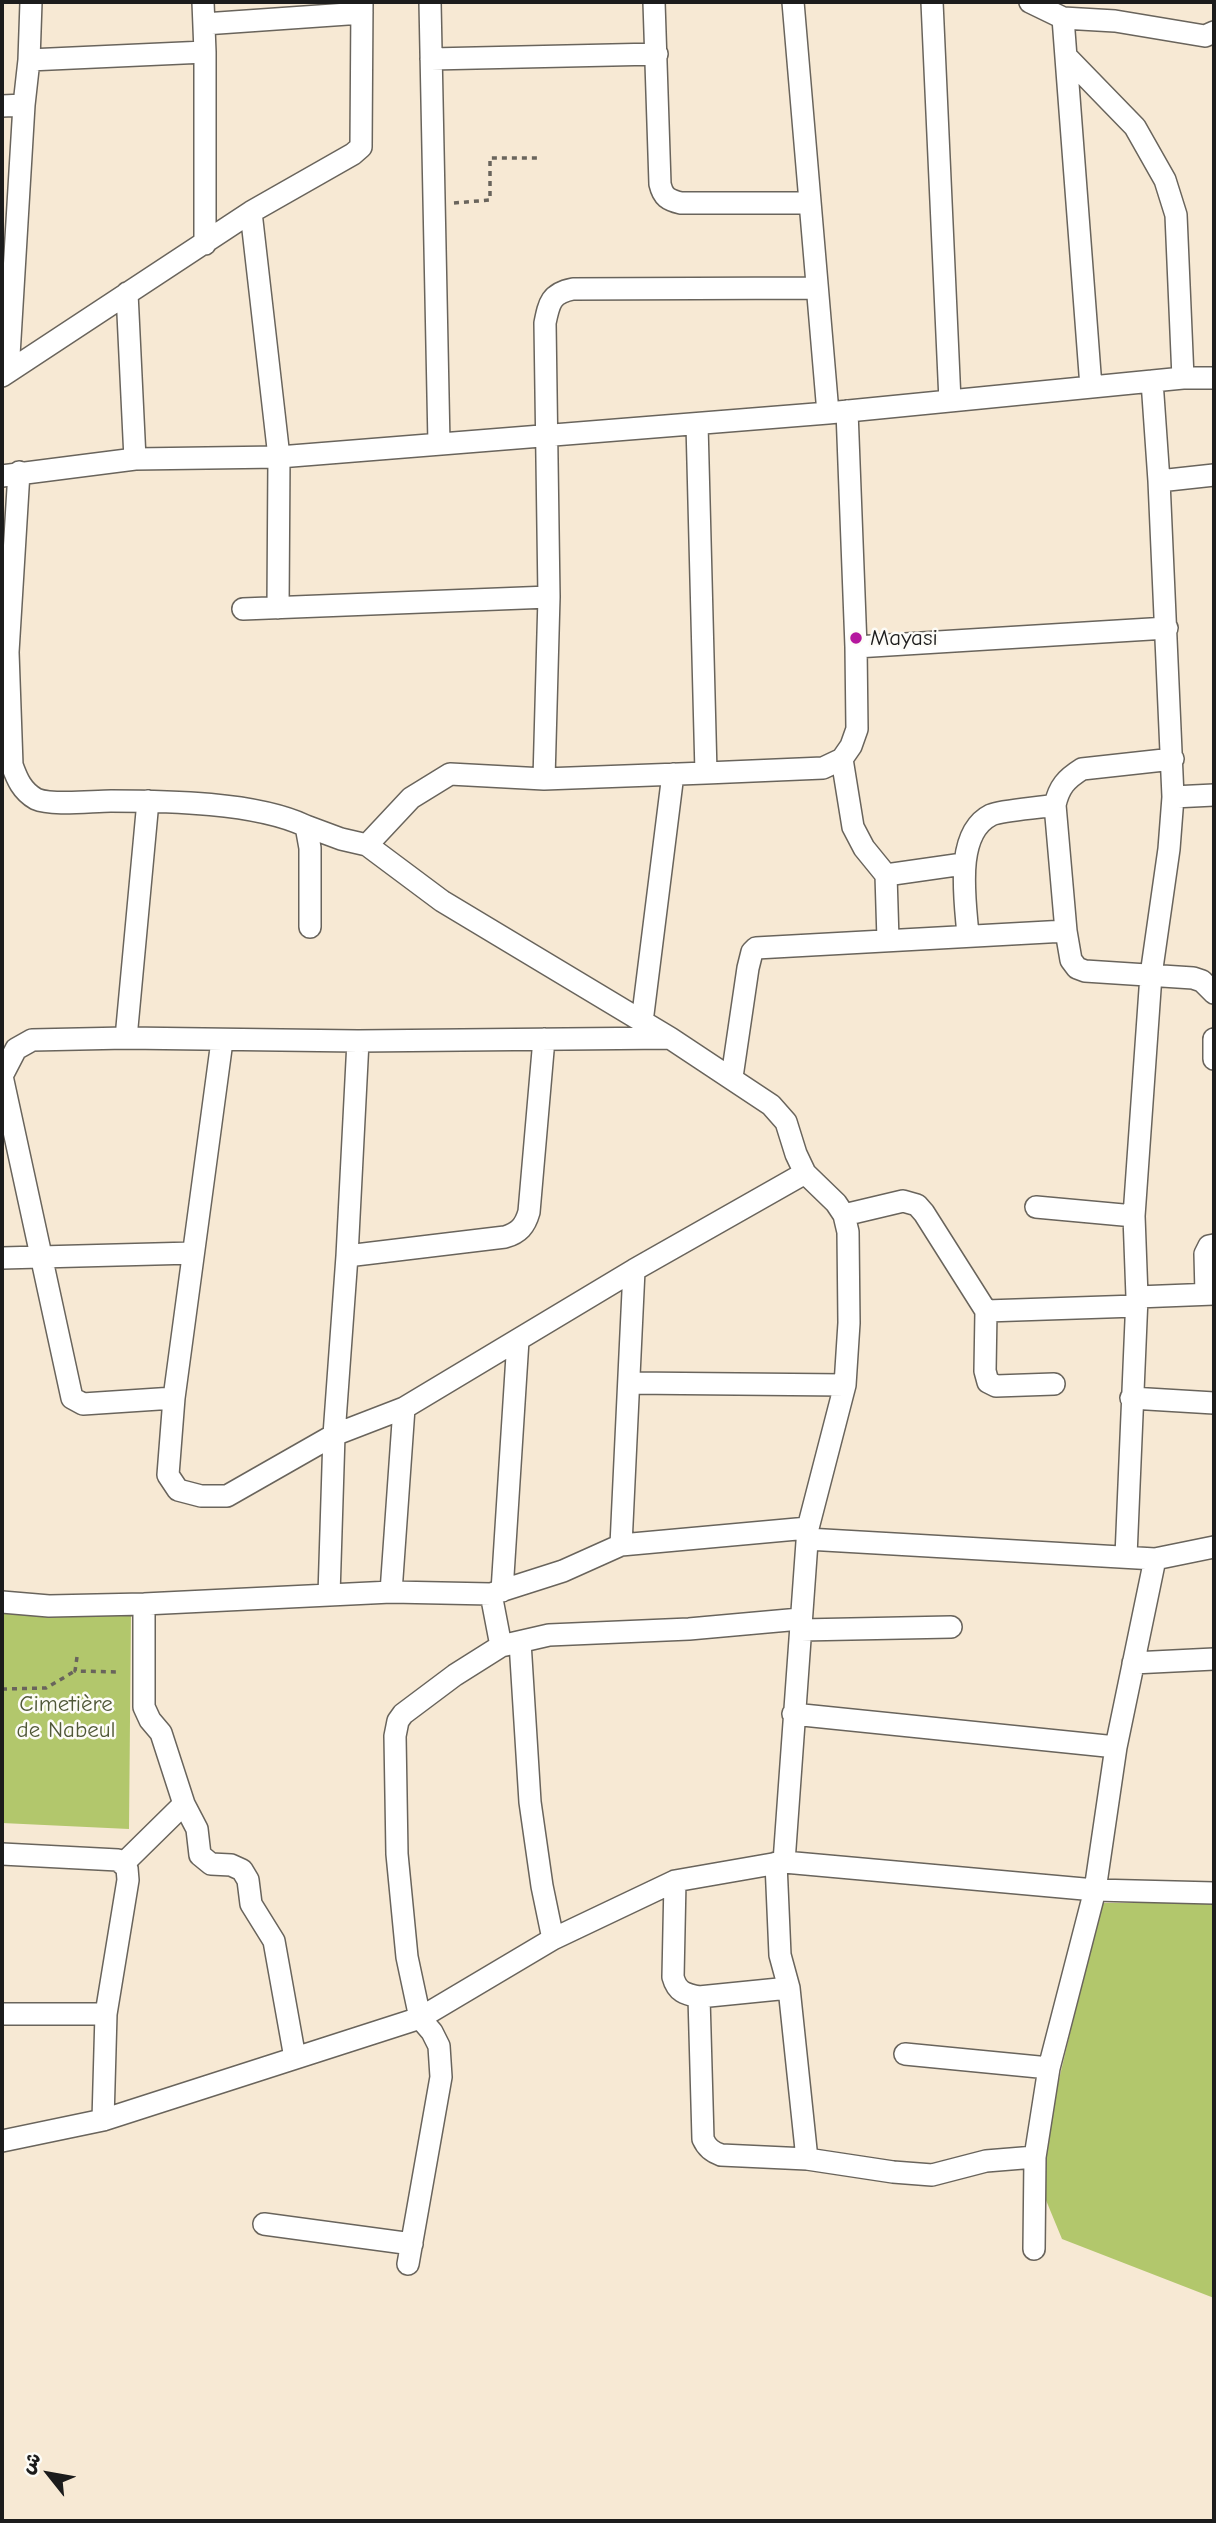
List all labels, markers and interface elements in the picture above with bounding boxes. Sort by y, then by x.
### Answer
place label: Mayasi [870,624,938,652]
marker: Mayasi [848,630,864,646]
park label: Cimetière de Nabeul [16,1690,116,1744]
north arrow [14,2439,84,2509]
text: ش [16,2449,46,2478]

